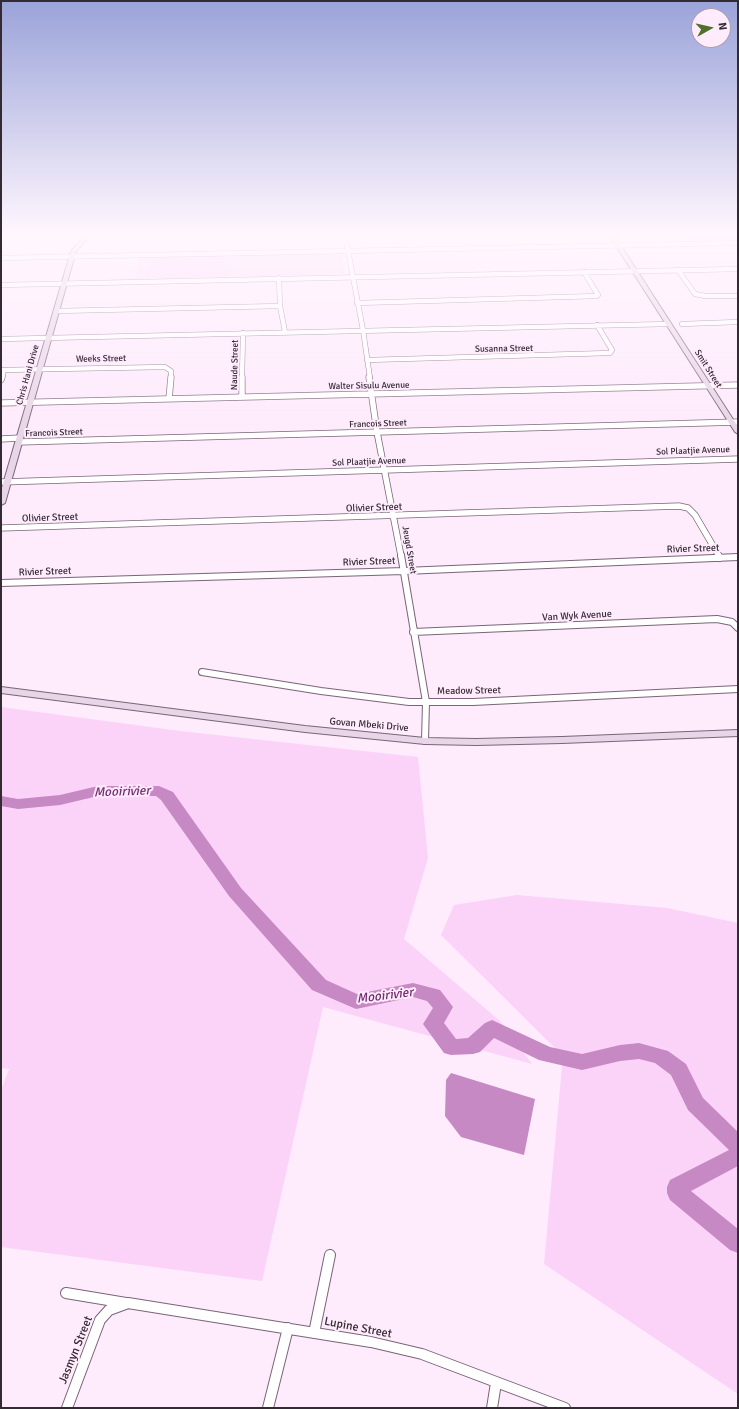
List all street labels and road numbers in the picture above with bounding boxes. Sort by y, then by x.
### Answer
street label: Naude Street [229,340,241,390]
street label: Susanna Street [475,343,533,355]
street label: Chris Hani Drive [14,344,42,406]
street label: Smit Street [692,348,724,390]
street label: Weeks Street [76,353,126,365]
street label: Walter Sisulu Avenue [328,380,410,392]
street label: Francois Street [349,418,407,430]
street label: Francois Street [25,427,83,439]
street label: Sol Plaatjie Avenue [656,444,730,458]
street label: Sol Plaatjie Avenue [332,455,406,469]
street label: Olivier Street [346,501,402,515]
street label: Olivier Street [22,511,78,525]
street label: Jeugd Street [399,525,419,575]
street label: Rivier Street [666,542,720,556]
street label: Rivier Street [342,555,396,569]
street label: Rivier Street [18,565,72,579]
street label: Van Wyk Avenue [542,608,612,624]
street label: Meadow Street [437,684,501,698]
street label: Govan Mbeki Drive [329,716,409,734]
street label: Jasmyn Street [56,1314,96,1386]
street label: Lupine Street [323,1314,393,1342]

